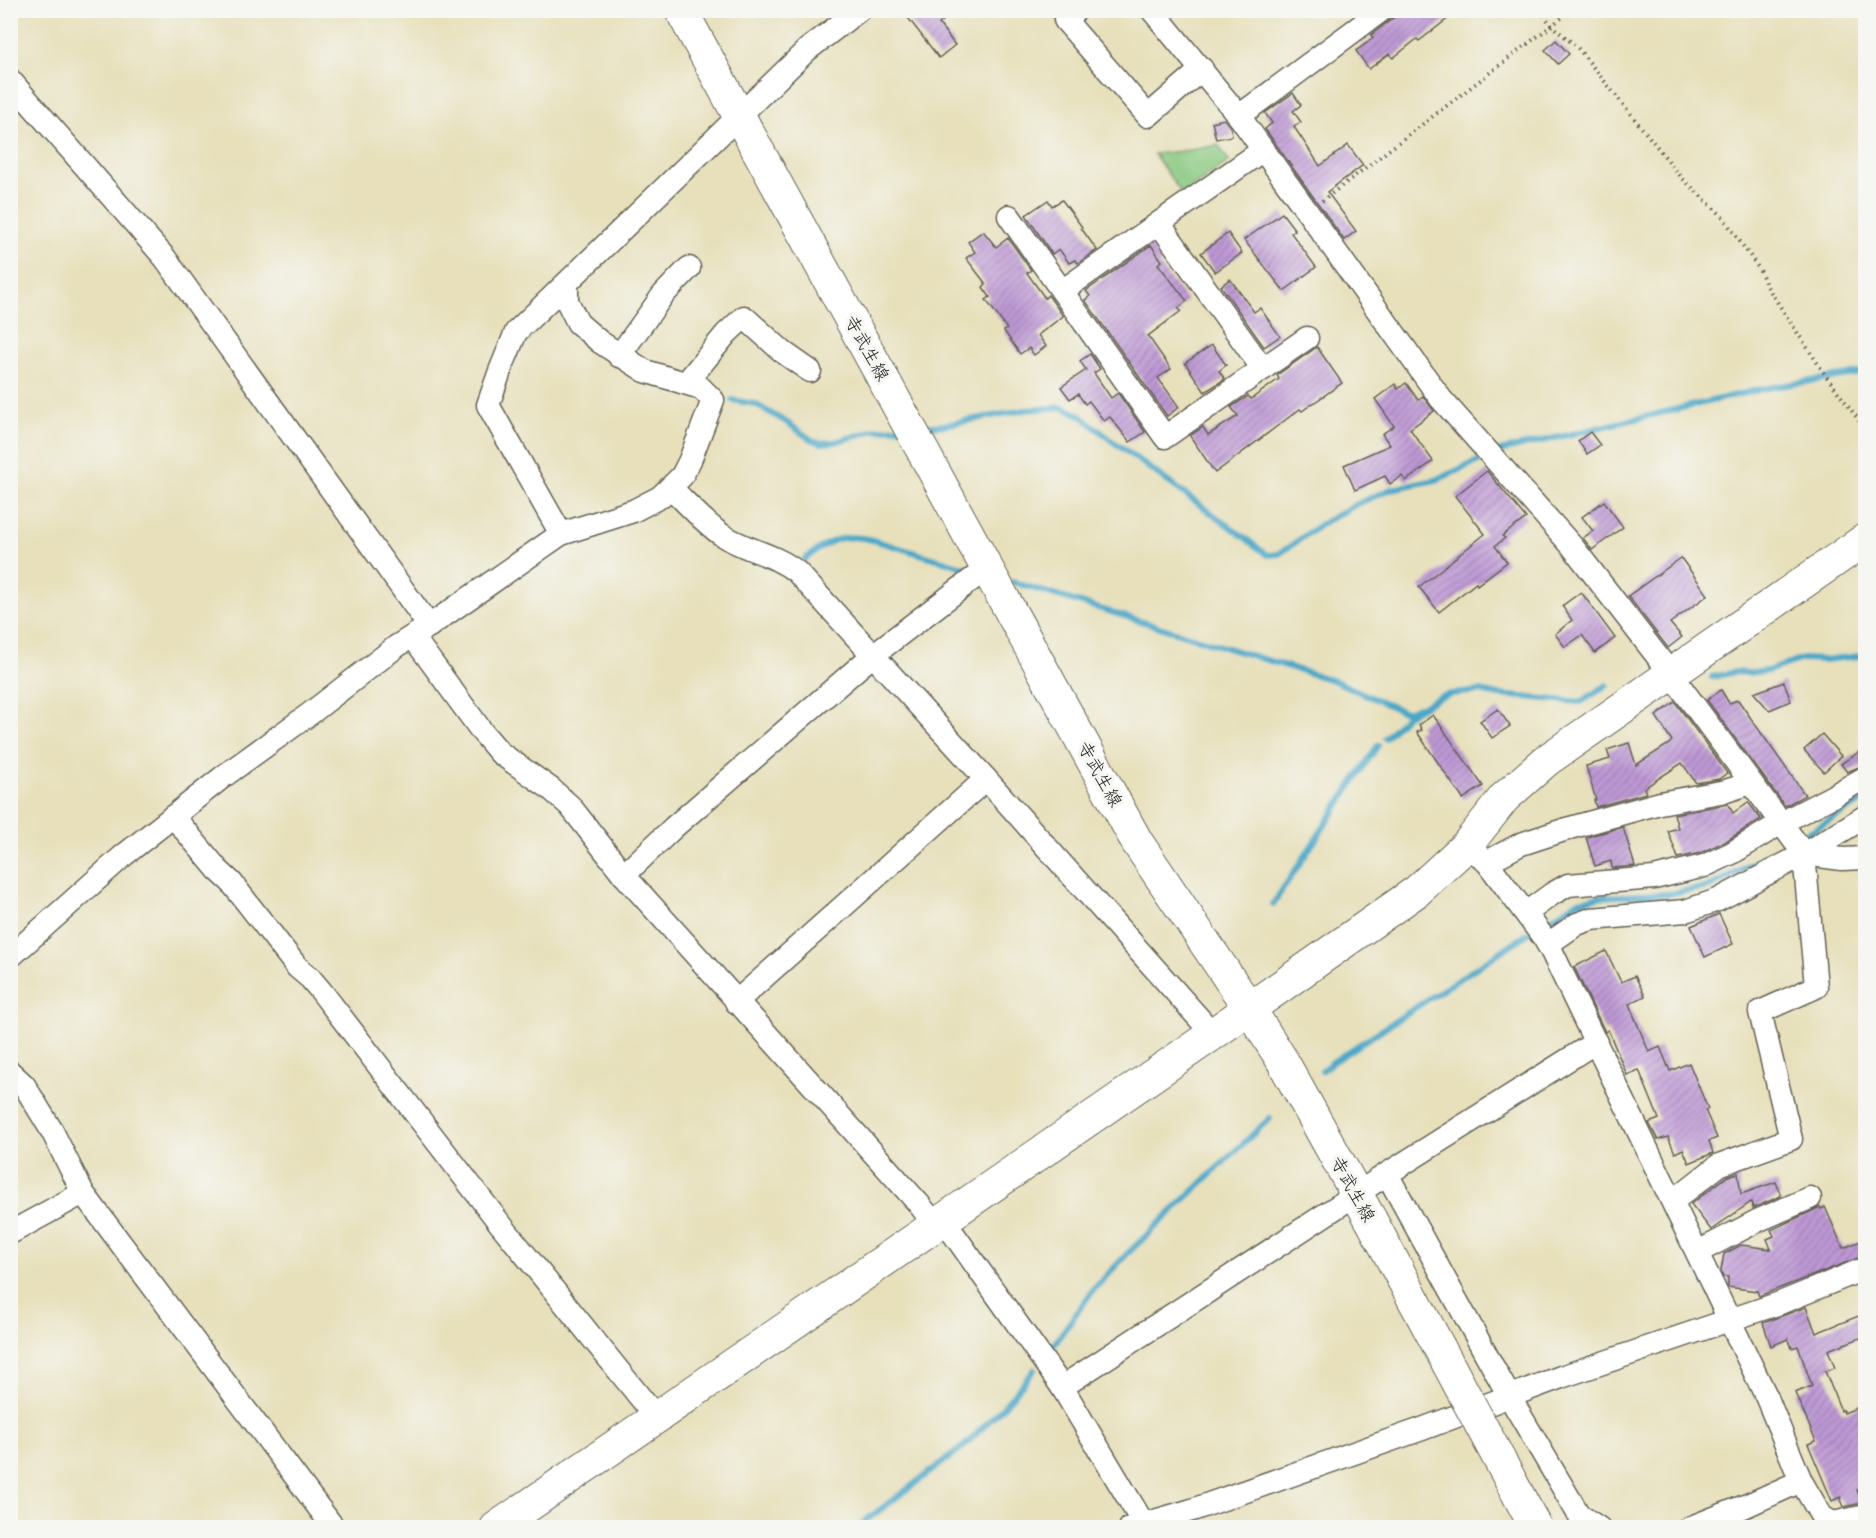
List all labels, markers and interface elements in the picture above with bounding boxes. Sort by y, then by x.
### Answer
street label: 寺武生線 [840,310,896,385]
street label: 寺武生線 [1073,736,1129,811]
street label: 寺武生線 [1326,1151,1382,1226]

